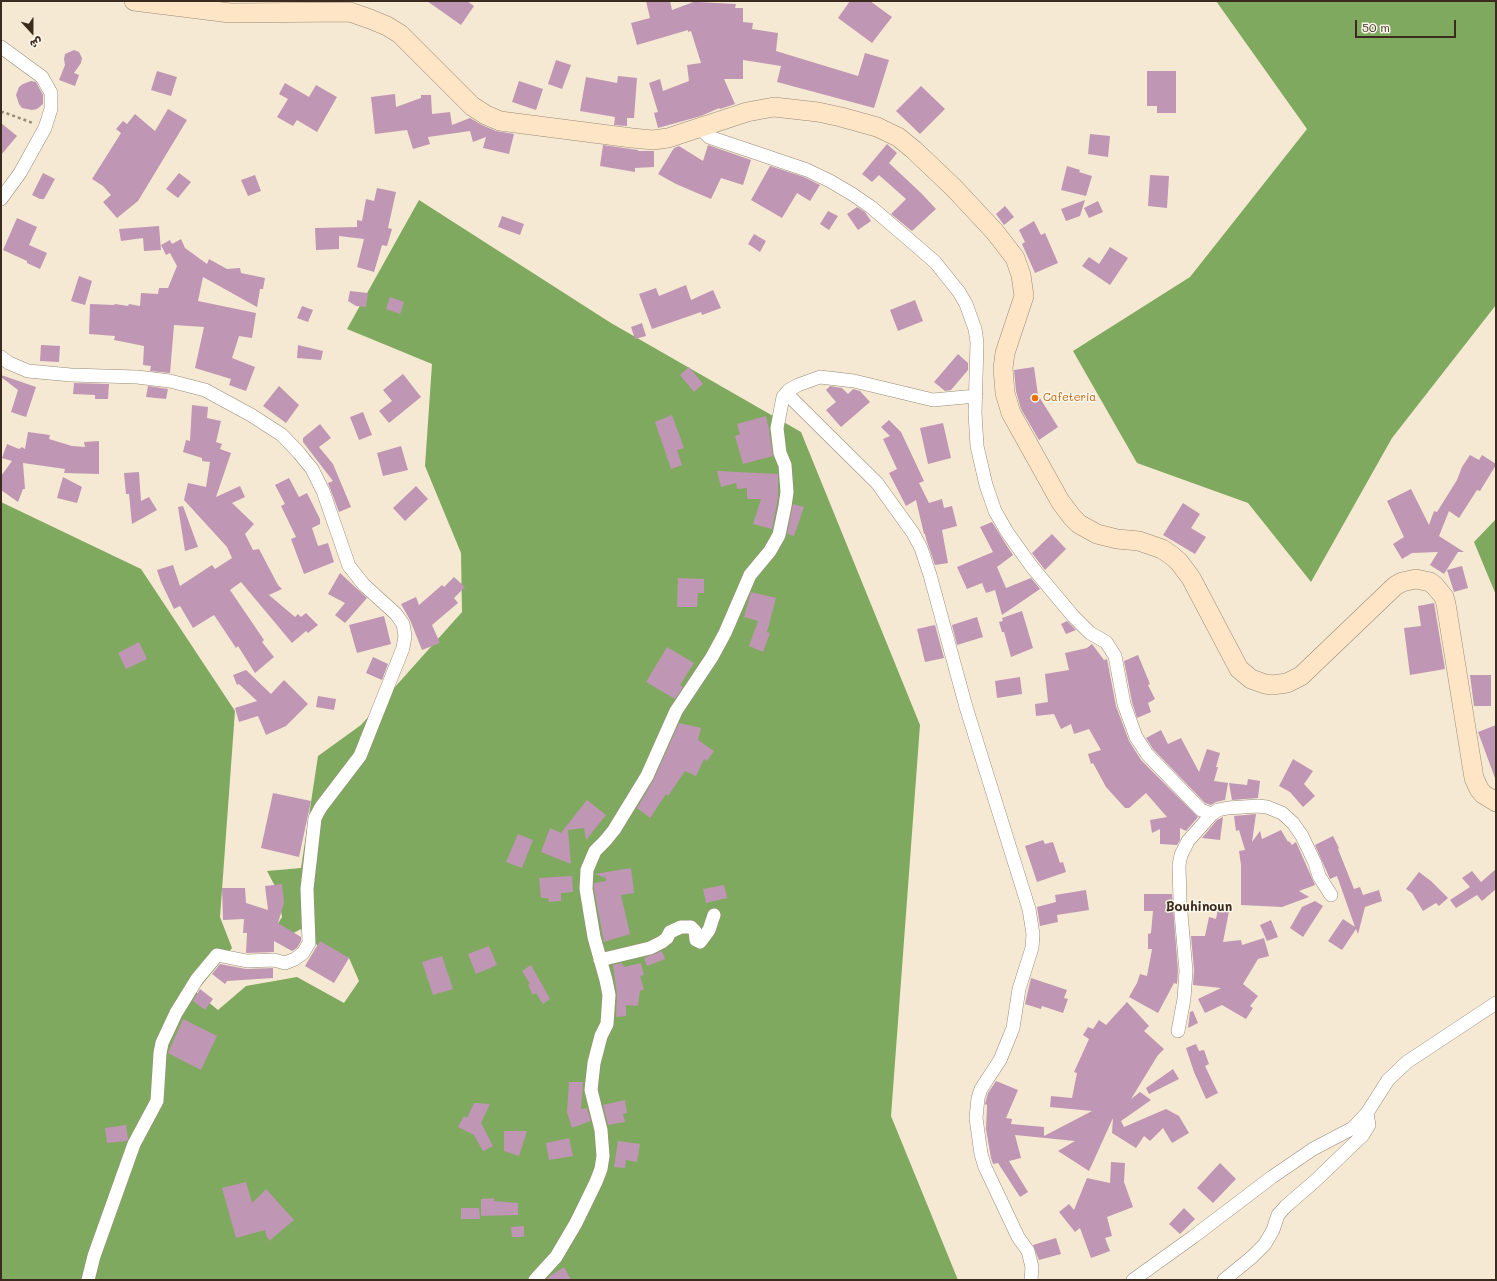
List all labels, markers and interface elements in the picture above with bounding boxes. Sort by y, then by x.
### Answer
north arrow [12,12,52,52]
scale bar [1357,12,1458,38]
text: 50 m [1362,19,1390,35]
text: ش [28,34,45,53]
place label: Cafeteria [1043,391,1096,405]
marker: Cafeteria [1030,393,1040,403]
district label: Bouhinoun [1166,899,1232,915]

